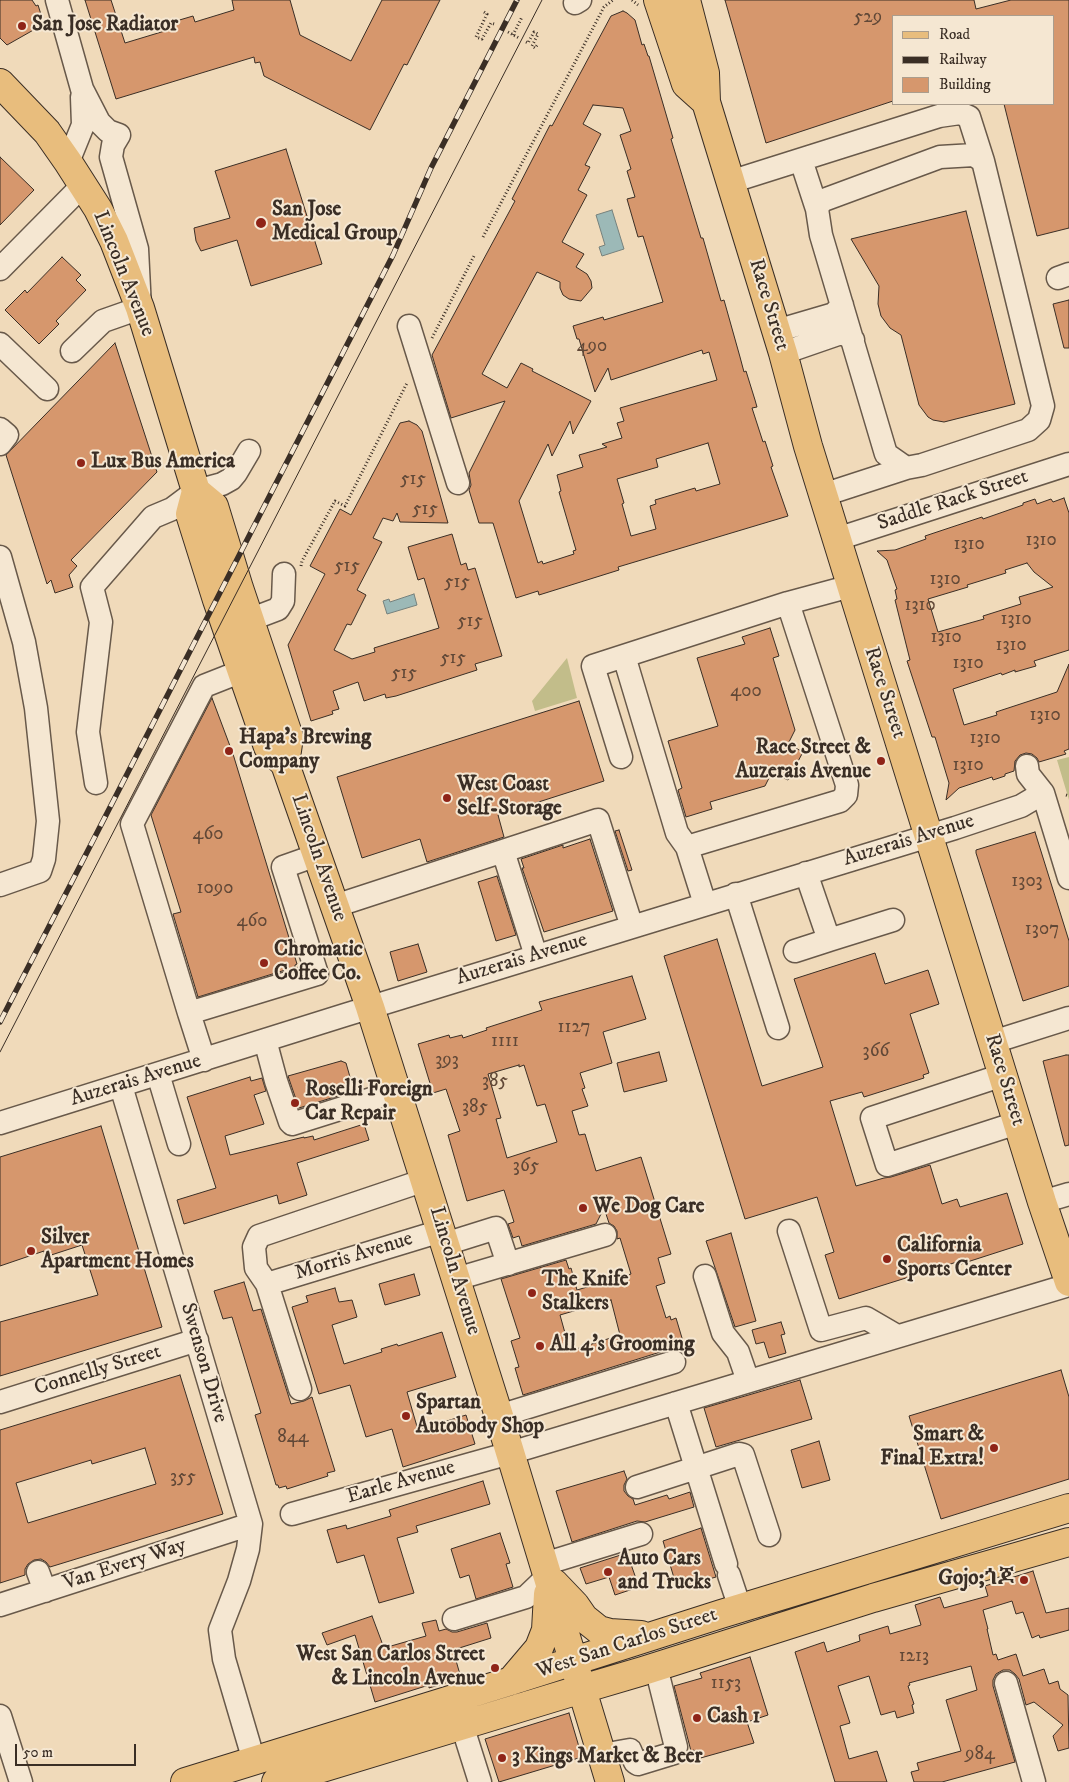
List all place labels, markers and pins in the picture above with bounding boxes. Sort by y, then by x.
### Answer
place label: San Jose Radiator [32,13,178,39]
marker: San Jose Radiator [16,20,28,32]
place label: San Jose Medical Group [272,198,398,248]
marker: San Jose Medical Group [254,216,268,230]
place label: Lux Bus America [91,450,235,476]
marker: Lux Bus America [75,457,87,469]
place label: Hapa’s Brewing Company [239,726,371,776]
place label: Race Street & Auzerais Avenue [735,736,871,786]
marker: Hapa’s Brewing Company [223,745,235,757]
marker: Race Street & Auzerais Avenue [875,755,887,767]
place label: West Coast Self-Storage [457,773,562,823]
marker: West Coast Self-Storage [441,792,453,804]
place label: Chromatic Coffee Co. [274,938,363,988]
marker: Chromatic Coffee Co. [258,957,270,969]
place label: Roselli Foreign Car Repair [305,1078,433,1128]
marker: Roselli Foreign Car Repair [289,1097,301,1109]
place label: We Dog Care [593,1195,704,1221]
marker: We Dog Care [577,1202,589,1214]
place label: Silver Apartment Homes [41,1226,194,1276]
place label: California Sports Center [897,1234,1012,1284]
marker: Silver Apartment Homes [25,1245,37,1257]
marker: California Sports Center [881,1253,893,1265]
place label: The Knife Stalkers [542,1268,629,1318]
marker: The Knife Stalkers [526,1287,538,1299]
place label: All 4's Grooming [550,1333,694,1359]
marker: All 4's Grooming [534,1340,546,1352]
place label: Spartan Autobody Shop [416,1391,544,1441]
marker: Spartan Autobody Shop [400,1410,412,1422]
place label: Smart & Final Extra! [880,1423,984,1473]
marker: Smart & Final Extra! [988,1442,1000,1454]
place label: Auto Cars and Trucks [618,1547,711,1597]
marker: Auto Cars and Trucks [602,1566,614,1578]
place label: Gojo;ጎጆ [938,1567,1014,1593]
marker: Gojo;ጎጆ [1018,1574,1030,1586]
place label: West San Carlos Street & Lincoln Avenue [296,1643,485,1693]
marker: West San Carlos Street & Lincoln Avenue [489,1662,501,1674]
place label: Cash 1 [707,1705,760,1731]
marker: Cash 1 [691,1712,703,1724]
place label: 3 Kings Market & Beer [512,1745,702,1771]
marker: 3 Kings Market & Beer [496,1752,508,1764]

